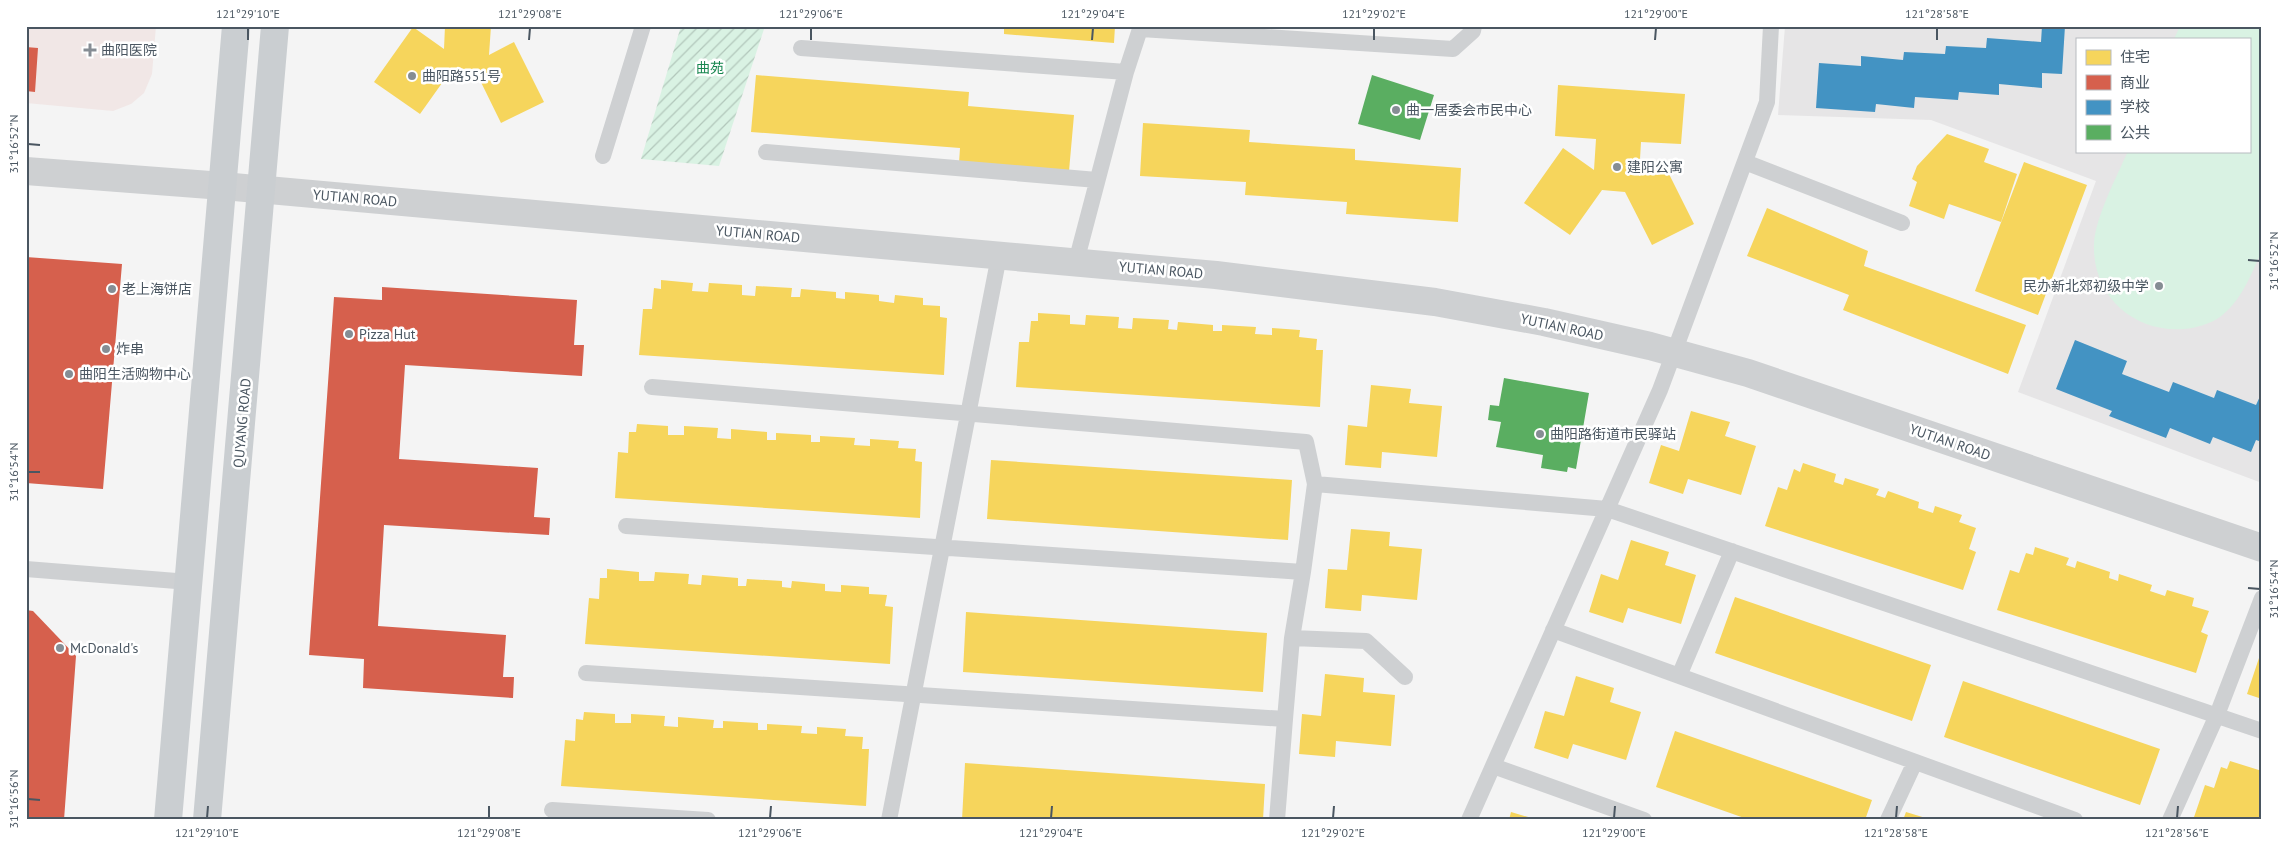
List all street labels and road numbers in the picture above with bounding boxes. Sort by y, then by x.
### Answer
street label: YUTIAN ROAD [312,185,398,211]
street label: YUTIAN ROAD [715,221,801,247]
street label: YUTIAN ROAD [1118,257,1204,283]
street label: YUTIAN ROAD [1519,309,1605,345]
street label: QUYANG ROAD [229,377,255,469]
street label: YUTIAN ROAD [1907,420,1993,464]

